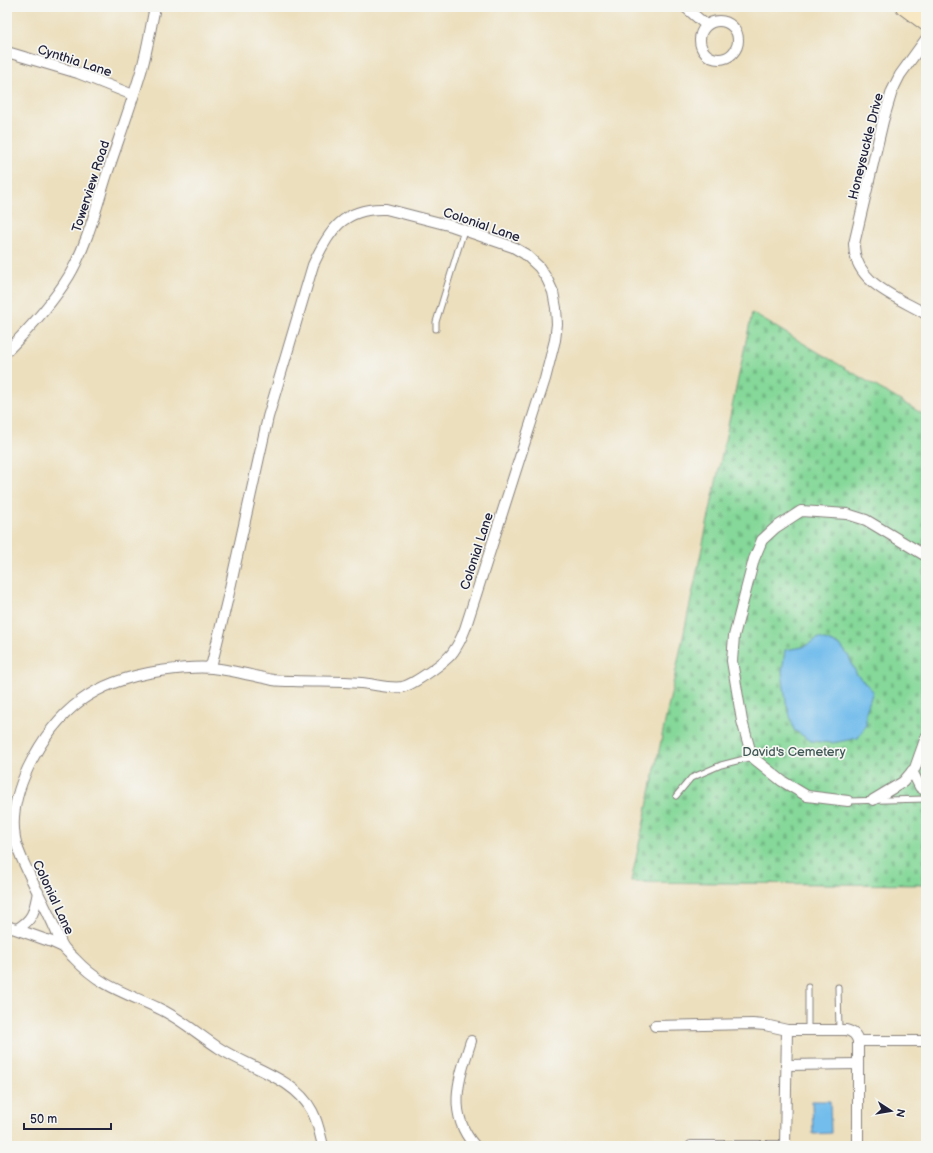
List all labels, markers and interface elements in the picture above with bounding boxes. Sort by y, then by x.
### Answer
street label: Cynthia Lane [36,41,114,81]
street label: Honeysuckle Drive [845,91,887,201]
street label: Towerview Road [69,138,113,234]
street label: Colonial Lane [441,204,523,246]
street label: Colonial Lane [457,510,497,592]
park label: David's Cemetery [742,744,846,760]
street label: Colonial Lane [29,858,77,938]
north arrow [871,1091,911,1131]
scale bar [24,1105,111,1131]
text: N [893,1108,908,1118]
text: 50 m [30,1112,57,1127]

